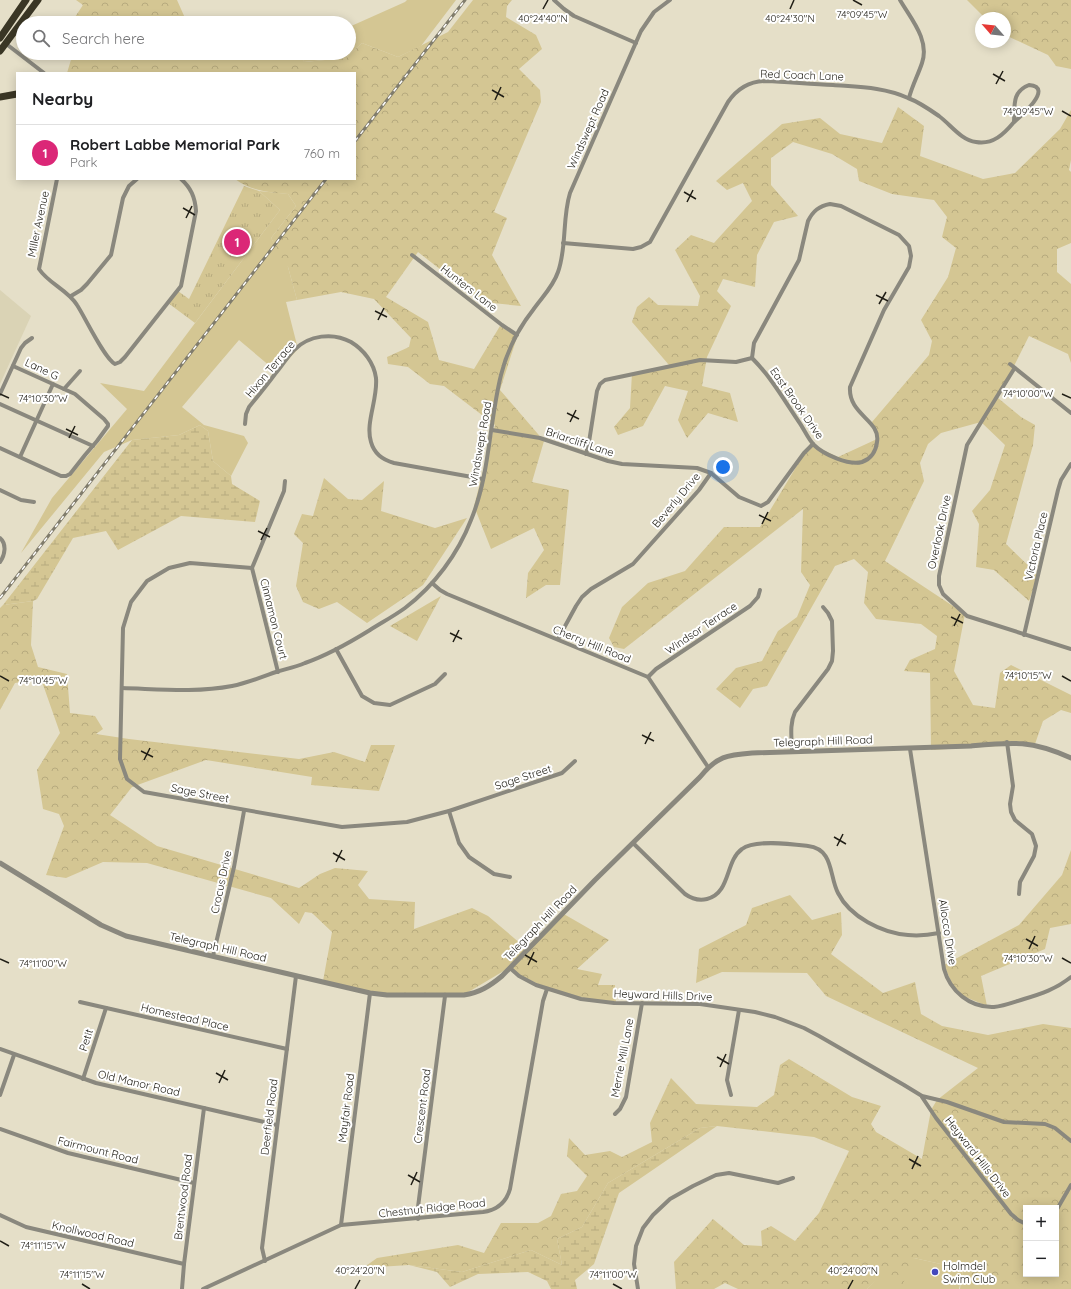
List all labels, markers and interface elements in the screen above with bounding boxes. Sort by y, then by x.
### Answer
text: 74°09'45"W [836,8,888,21]
text: 40°24'40"N [518,12,568,25]
text: 40°24'30"N [765,12,815,25]
north arrow [975,12,1011,48]
search box [16,16,356,60]
icon: search [30,27,52,49]
text: Search here [62,29,145,48]
street label: Red Coach Lane [760,67,844,83]
street label: Windswept Road [564,87,612,171]
text: Nearby [32,88,93,109]
text: 74°09'45"W [1002,105,1054,118]
text: Robert Labbe Memorial Park [70,135,280,154]
text: 1 [42,145,48,161]
text: 760 m [304,145,340,161]
text: Park [70,154,98,170]
street label: Miller Avenue [24,190,52,258]
pin: 1 [224,227,250,257]
street label: Hunters Lane [438,262,500,314]
street label: Hixon Terrace [242,338,298,400]
street label: Lane G [23,355,61,383]
street label: East Brook Drive [767,364,827,442]
text: 74°10'00"W [1003,387,1053,400]
text: 74°10'30"W [18,392,68,405]
street label: Windswept Road [466,400,494,488]
street label: Briarcliff Lane [544,424,616,460]
your location [713,457,733,477]
street label: Beverly Drive [649,470,703,530]
street label: Overlook Drive [924,494,954,570]
street label: Victoria Place [1021,511,1051,581]
street label: Cinnamon Court [257,577,291,661]
street label: Windsor Terrace [662,599,740,657]
street label: Cherry Hill Road [551,622,633,666]
text: 74°10'15"W [1004,669,1052,682]
text: 74°10'45"W [18,674,68,687]
street label: Telegraph Hill Road [773,732,873,750]
street label: Sage Street [493,761,553,793]
street label: Sage Street [170,781,230,806]
street label: Crocus Drive [207,849,235,915]
street label: Telegraph Hill Road [500,882,580,964]
street label: Allocco Drive [936,898,960,966]
street label: Telegraph Hill Road [168,929,268,965]
text: 74°10'30"W [1003,952,1053,965]
text: 74°11'00"W [19,957,67,970]
street label: Heyward Hills Drive [613,986,713,1004]
street label: Homestead Place [140,1000,230,1034]
street label: Merrie Mill Lane [607,1017,637,1099]
street label: Petit [76,1027,96,1053]
street label: Old Manor Road [97,1067,181,1099]
street label: Crescent Road [410,1068,434,1144]
street label: Mayfair Road [335,1073,357,1143]
street label: Deerfield Road [257,1078,281,1156]
street label: Heyward Hills Drive [942,1114,1014,1200]
street label: Fairmount Road [56,1133,140,1167]
street label: Brentwood Road [171,1153,195,1241]
street label: Chestnut Ridge Road [378,1195,486,1221]
map controls [1023,1205,1059,1277]
button: + [1023,1205,1059,1241]
street label: Knollwood Road [51,1218,135,1250]
text: 74°11'15"W [20,1239,66,1252]
button: − [1023,1241,1059,1277]
place label: Holmdel Swim Club [943,1259,996,1286]
text: 40°24'20"N [335,1264,385,1277]
text: 40°24'00"N [828,1264,878,1277]
marker: Holmdel Swim Club [930,1267,940,1277]
text: 74°11'15"W [59,1268,105,1281]
text: 74°11'00"W [589,1268,637,1281]

